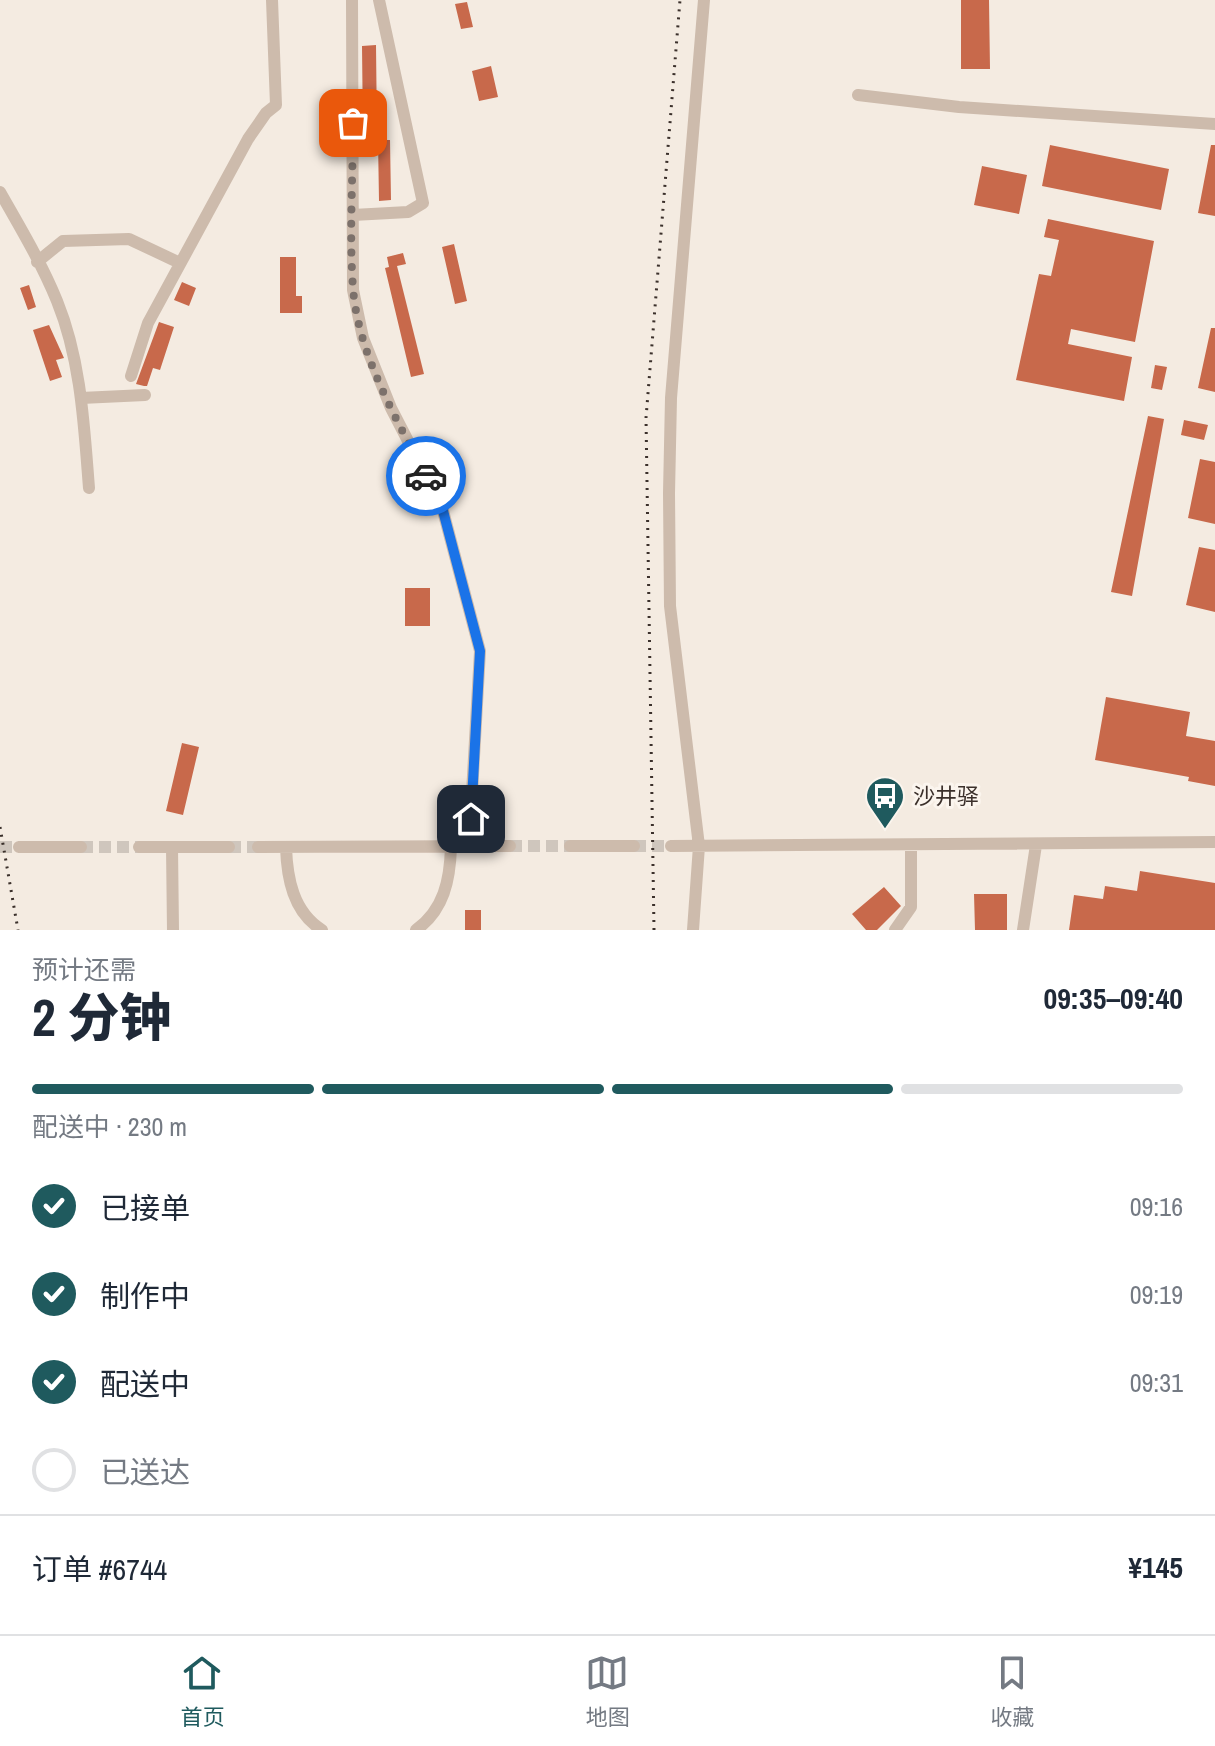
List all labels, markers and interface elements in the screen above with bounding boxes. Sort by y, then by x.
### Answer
pin [319,89,387,157]
icon: bag [331,101,375,145]
courier [386,436,466,516]
icon: car [404,454,448,498]
bus stop icon: 沙井驿 [864,775,906,830]
place label: 沙井驿 [913,781,979,811]
pin [437,785,505,853]
icon: home [449,797,493,841]
text: 预计还需 [32,952,136,987]
text: 09:35–09:40 [1044,978,1183,1018]
text: 2 分钟 [32,982,172,1052]
text: 配送中 · 230 m [32,1109,187,1144]
icon: check [32,1184,76,1228]
text: 已接单 [100,1188,190,1228]
text: 09:16 [1130,1189,1183,1224]
icon: check [32,1272,76,1316]
text: 制作中 [100,1276,190,1316]
text: 09:19 [1130,1277,1183,1312]
icon: check [32,1360,76,1404]
text: 配送中 [100,1364,190,1404]
text: 09:31 [1130,1365,1183,1400]
text: 已送达 [100,1452,190,1492]
text: ¥145 [1128,1547,1183,1587]
text: 订单 #6744 [32,1549,167,1589]
tab: 首页 [180,1651,225,1732]
tab: 地图 [585,1651,630,1732]
tab: 收藏 [990,1651,1035,1732]

